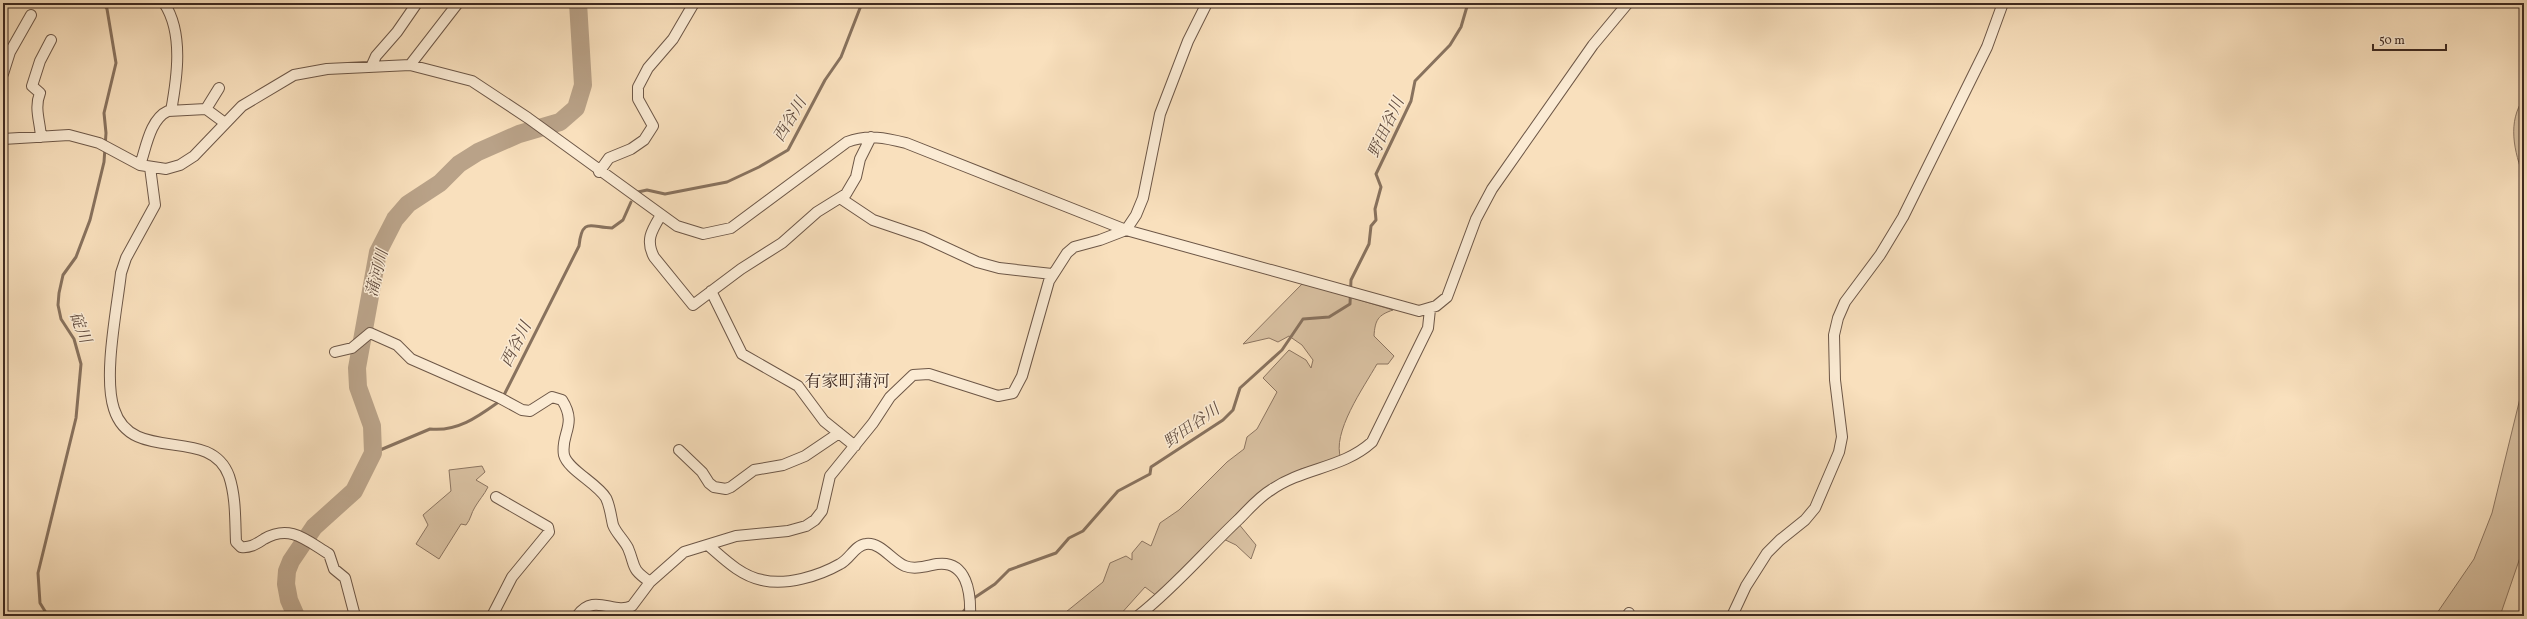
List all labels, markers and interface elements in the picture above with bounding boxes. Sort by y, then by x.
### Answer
scale bar [2373,26,2446,52]
text: 50 m [2379,33,2405,49]
water label: 西谷川 [769,92,814,146]
water label: 野田谷川 [1363,92,1411,162]
water label: 蒲河川 [361,246,395,299]
water label: 碇川 [63,309,96,349]
water label: 西谷川 [496,317,538,371]
district label: 有家町蒲河 [805,371,890,394]
water label: 野田谷川 [1160,398,1226,454]

